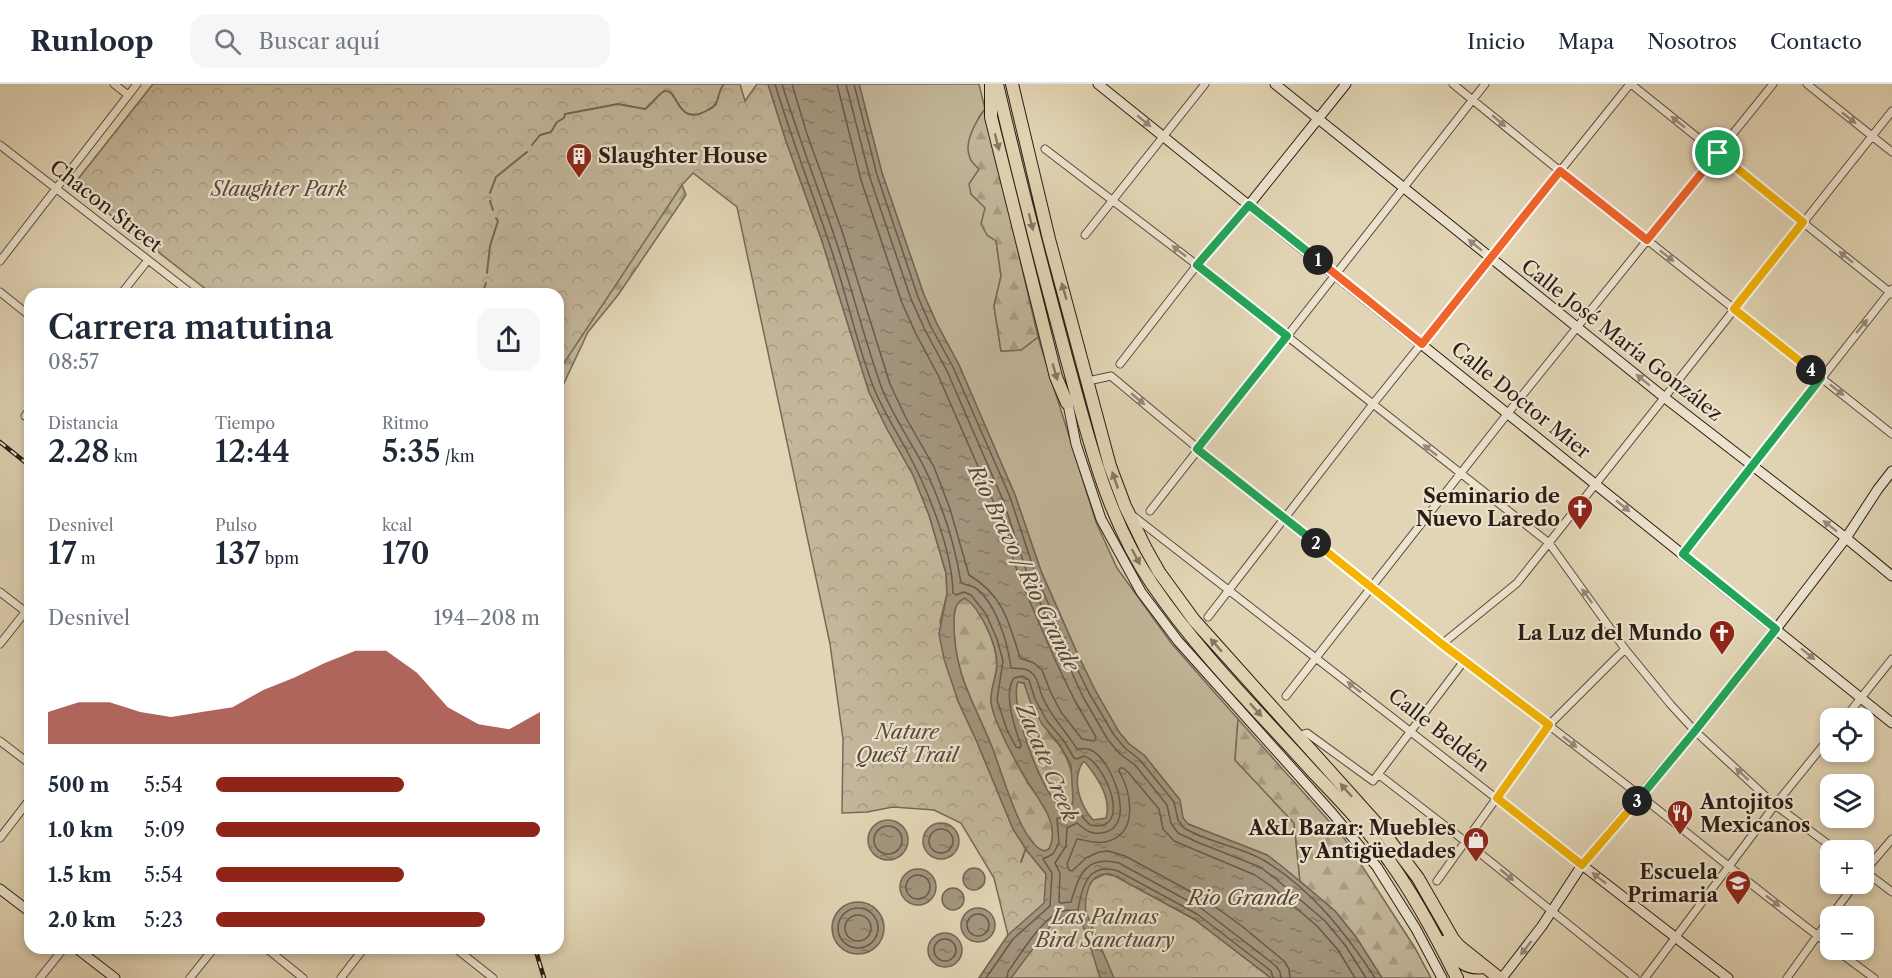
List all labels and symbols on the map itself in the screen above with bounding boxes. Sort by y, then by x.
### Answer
one-way arrow [1842,111,1857,123]
one-way arrow [1136,114,1152,127]
one-way arrow [1491,114,1506,127]
one-way arrow [1670,115,1686,128]
pin [1692,127,1743,178]
one-way arrow [992,133,1002,151]
building icon: Slaughter House [564,141,594,179]
place label: Slaughter House [598,144,768,168]
street label: Chacon Street [45,155,167,257]
park label: Slaughter Park [210,177,348,201]
one-way arrow [1026,213,1036,232]
one-way arrow [1467,239,1483,252]
one-way arrow [1171,245,1186,257]
pin: 1 [1303,245,1333,275]
one-way arrow [1659,250,1675,263]
one-way arrow [1839,252,1854,264]
street label: Calle José María González [1517,254,1727,426]
one-way arrow [1058,282,1068,300]
one-way arrow [1856,319,1868,334]
street label: Calle Doctor Mier [1447,337,1596,464]
pin: 4 [1796,355,1826,385]
one-way arrow [1050,363,1060,381]
one-way arrow [1636,375,1651,387]
one-way arrow [1829,384,1844,396]
one-way arrow [1130,392,1145,405]
one-way arrow [1423,444,1438,456]
water label: Río Bravo / Rio Grande [962,459,1085,676]
one-way arrow [1109,470,1119,488]
place label: Seminario de Nuevo Laredo [1416,484,1560,531]
church icon: Seminario de Nuevo Laredo [1565,493,1595,531]
one-way arrow [1615,499,1631,512]
one-way arrow [1823,521,1838,533]
pin: 2 [1301,528,1331,558]
one-way arrow [1131,549,1140,566]
one-way arrow [1581,589,1593,605]
church icon: La Luz del Mundo [1707,618,1737,656]
place label: La Luz del Mundo [1517,621,1702,645]
one-way arrow [1209,637,1222,653]
one-way arrow [1800,648,1816,661]
one-way arrow [1346,681,1362,694]
street label: Calle Beldén [1384,683,1495,777]
water label: Zacate Creek [1010,698,1083,825]
one-way arrow [1249,702,1262,717]
park label: Nature Quest Trail [856,720,961,767]
one-way arrow [1563,735,1578,747]
one-way arrow [1735,768,1750,781]
one-way arrow [1340,783,1353,798]
pin: 3 [1622,786,1652,816]
place label: Antojitos Mexicanos [1699,790,1810,837]
restaurant icon: Antojitos Mexicanos [1665,798,1695,836]
place label: A&L Bazar: Muebles y Antigüedades [1247,816,1456,863]
shop icon: A&L Bazar: Muebles y Antigüedades [1461,825,1491,863]
place label: Escuela Primaria [1627,860,1718,907]
school or university icon: Escuela Primaria [1723,868,1753,906]
one-way arrow [1499,869,1515,882]
one-way arrow [1591,872,1607,884]
water label: Rio Grande [1186,885,1299,910]
one-way arrow [1765,895,1781,908]
park label: Las Palmas Bird Sanctuary [1033,905,1175,952]
one-way arrow [1520,940,1532,955]

